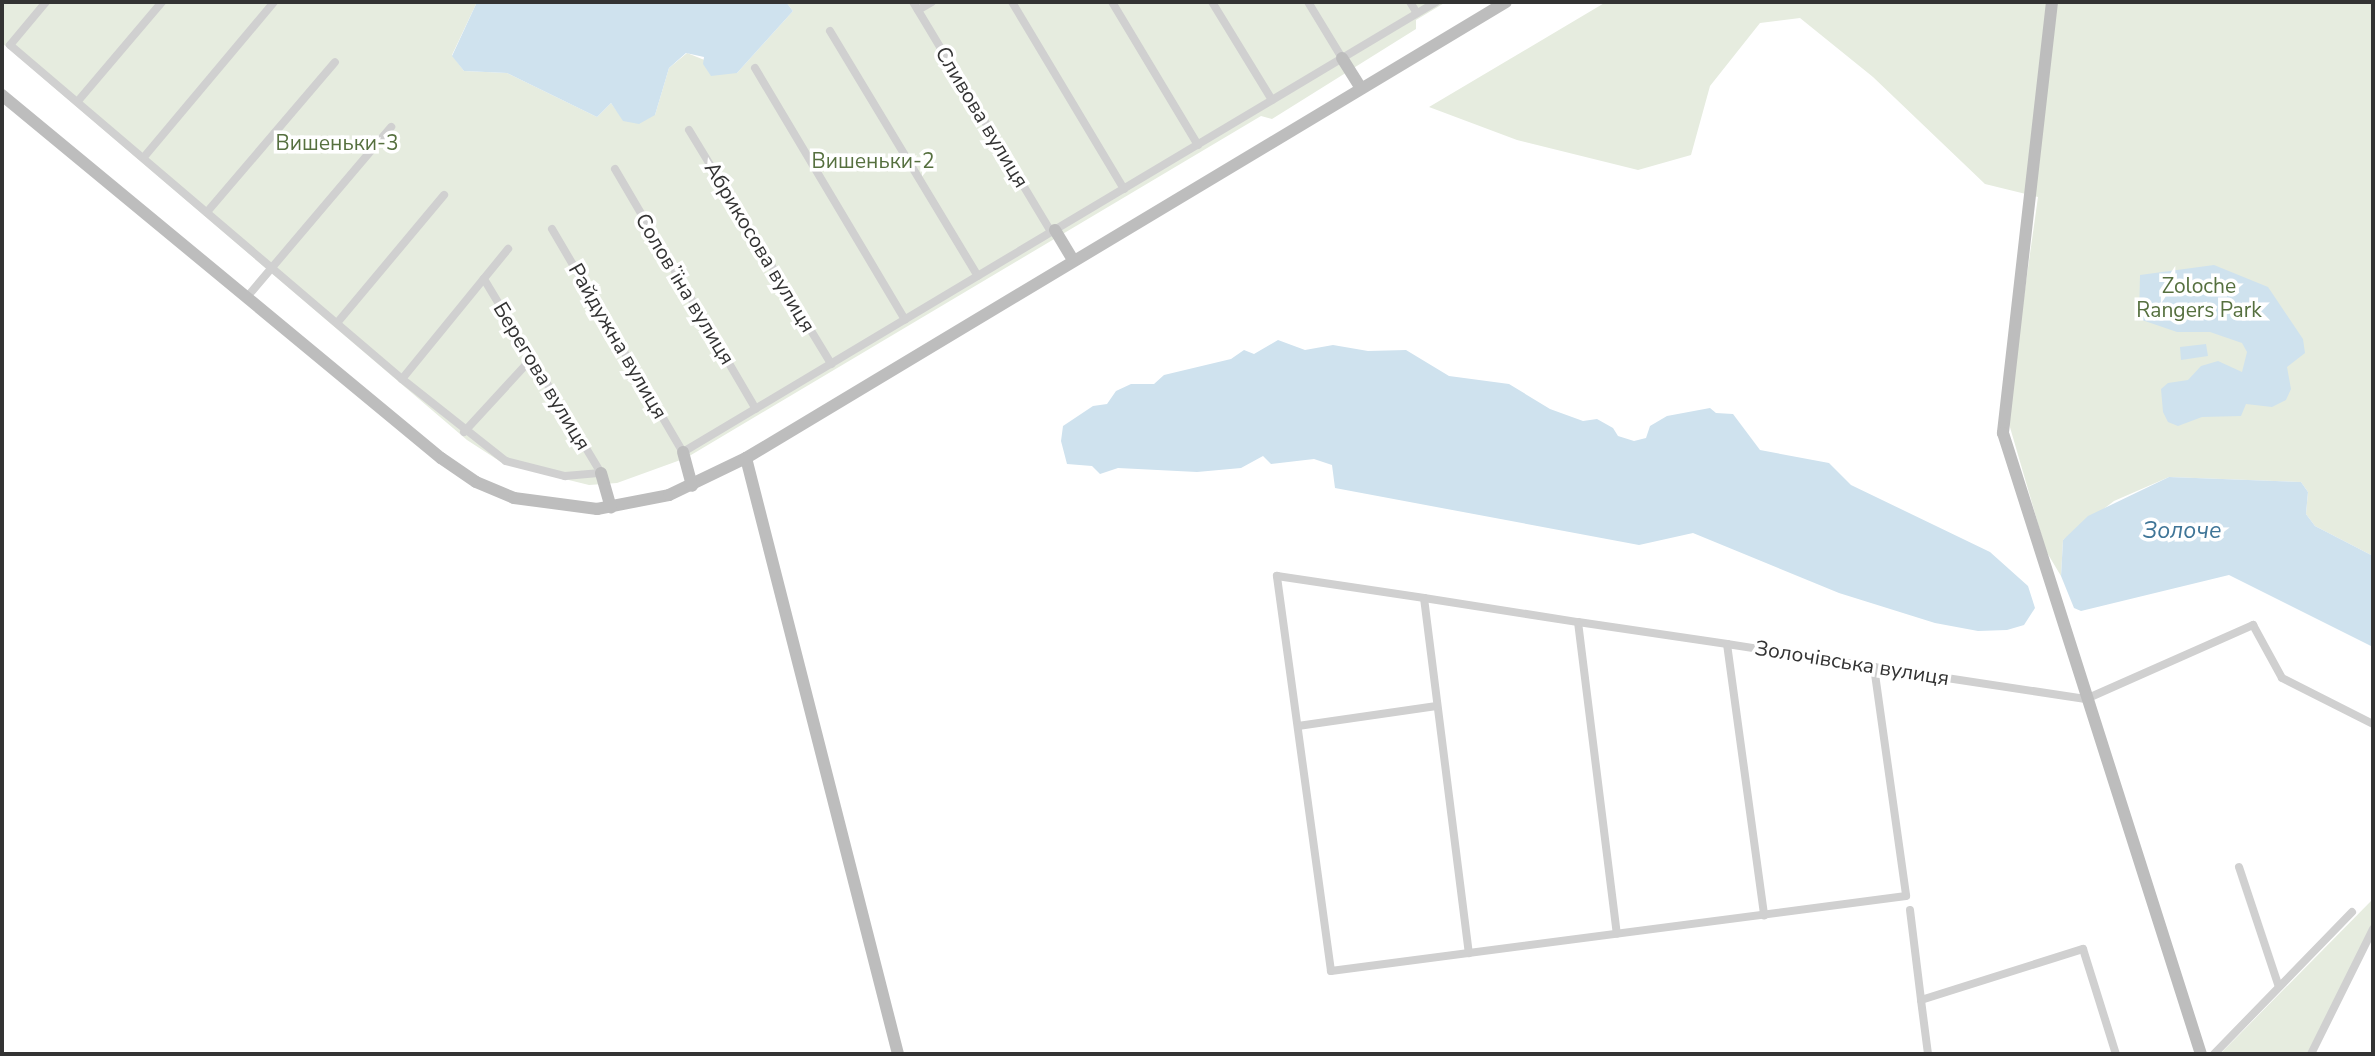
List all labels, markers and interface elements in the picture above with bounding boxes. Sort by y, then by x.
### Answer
street label: Сливова вулиця [930,42,1034,192]
park label: Вишеньки-3 [275,130,399,156]
park label: Вишеньки-2 [811,148,935,174]
street label: Абрикосова вулиця [699,157,821,337]
street label: Соловʼїна вулиця [630,209,740,369]
street label: Райдужна вулиця [563,259,673,423]
park label: Zoloche Rangers Park [2136,273,2262,323]
street label: Берегова вулиця [488,297,596,455]
water label: Золоче [2143,517,2221,545]
street label: Золочівська вулиця [1753,635,1951,691]

